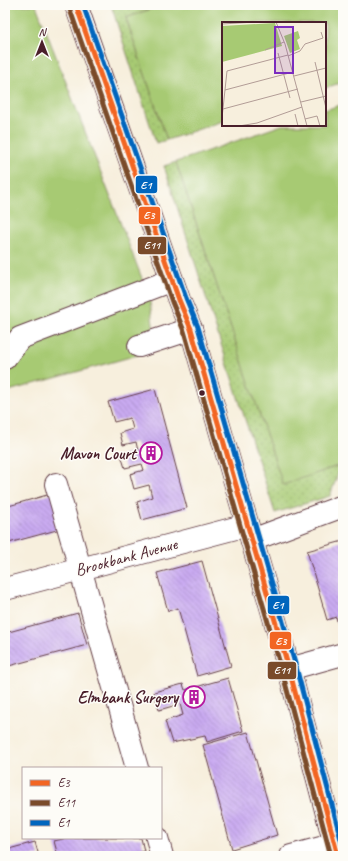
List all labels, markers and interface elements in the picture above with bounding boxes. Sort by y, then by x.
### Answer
north arrow [22,22,62,62]
inset map [222,22,326,126]
text: N [39,25,48,39]
line badge: E1 [135,175,158,194]
text: E1 [141,178,152,192]
line badge: E3 [138,206,161,225]
text: E3 [144,208,155,222]
line badge: E11 [137,236,167,255]
text: E11 [144,238,161,252]
unlabelled marker [197,388,207,398]
building icon: Mavon Court [138,440,164,466]
place label: Mavon Court [60,443,138,464]
street label: Brookbank Avenue [73,533,181,581]
line badge: E1 [267,595,290,615]
text: E1 [273,598,284,612]
line badge: E3 [269,631,292,650]
text: E3 [276,634,287,648]
line badge: E11 [267,661,297,680]
text: E11 [274,663,291,677]
building icon: Elmbank Surgery [181,684,207,710]
place label: Elmbank Surgery [77,687,180,708]
legend [22,767,162,839]
text: E3 [58,775,71,791]
text: E11 [58,795,76,811]
text: E1 [58,815,70,831]

